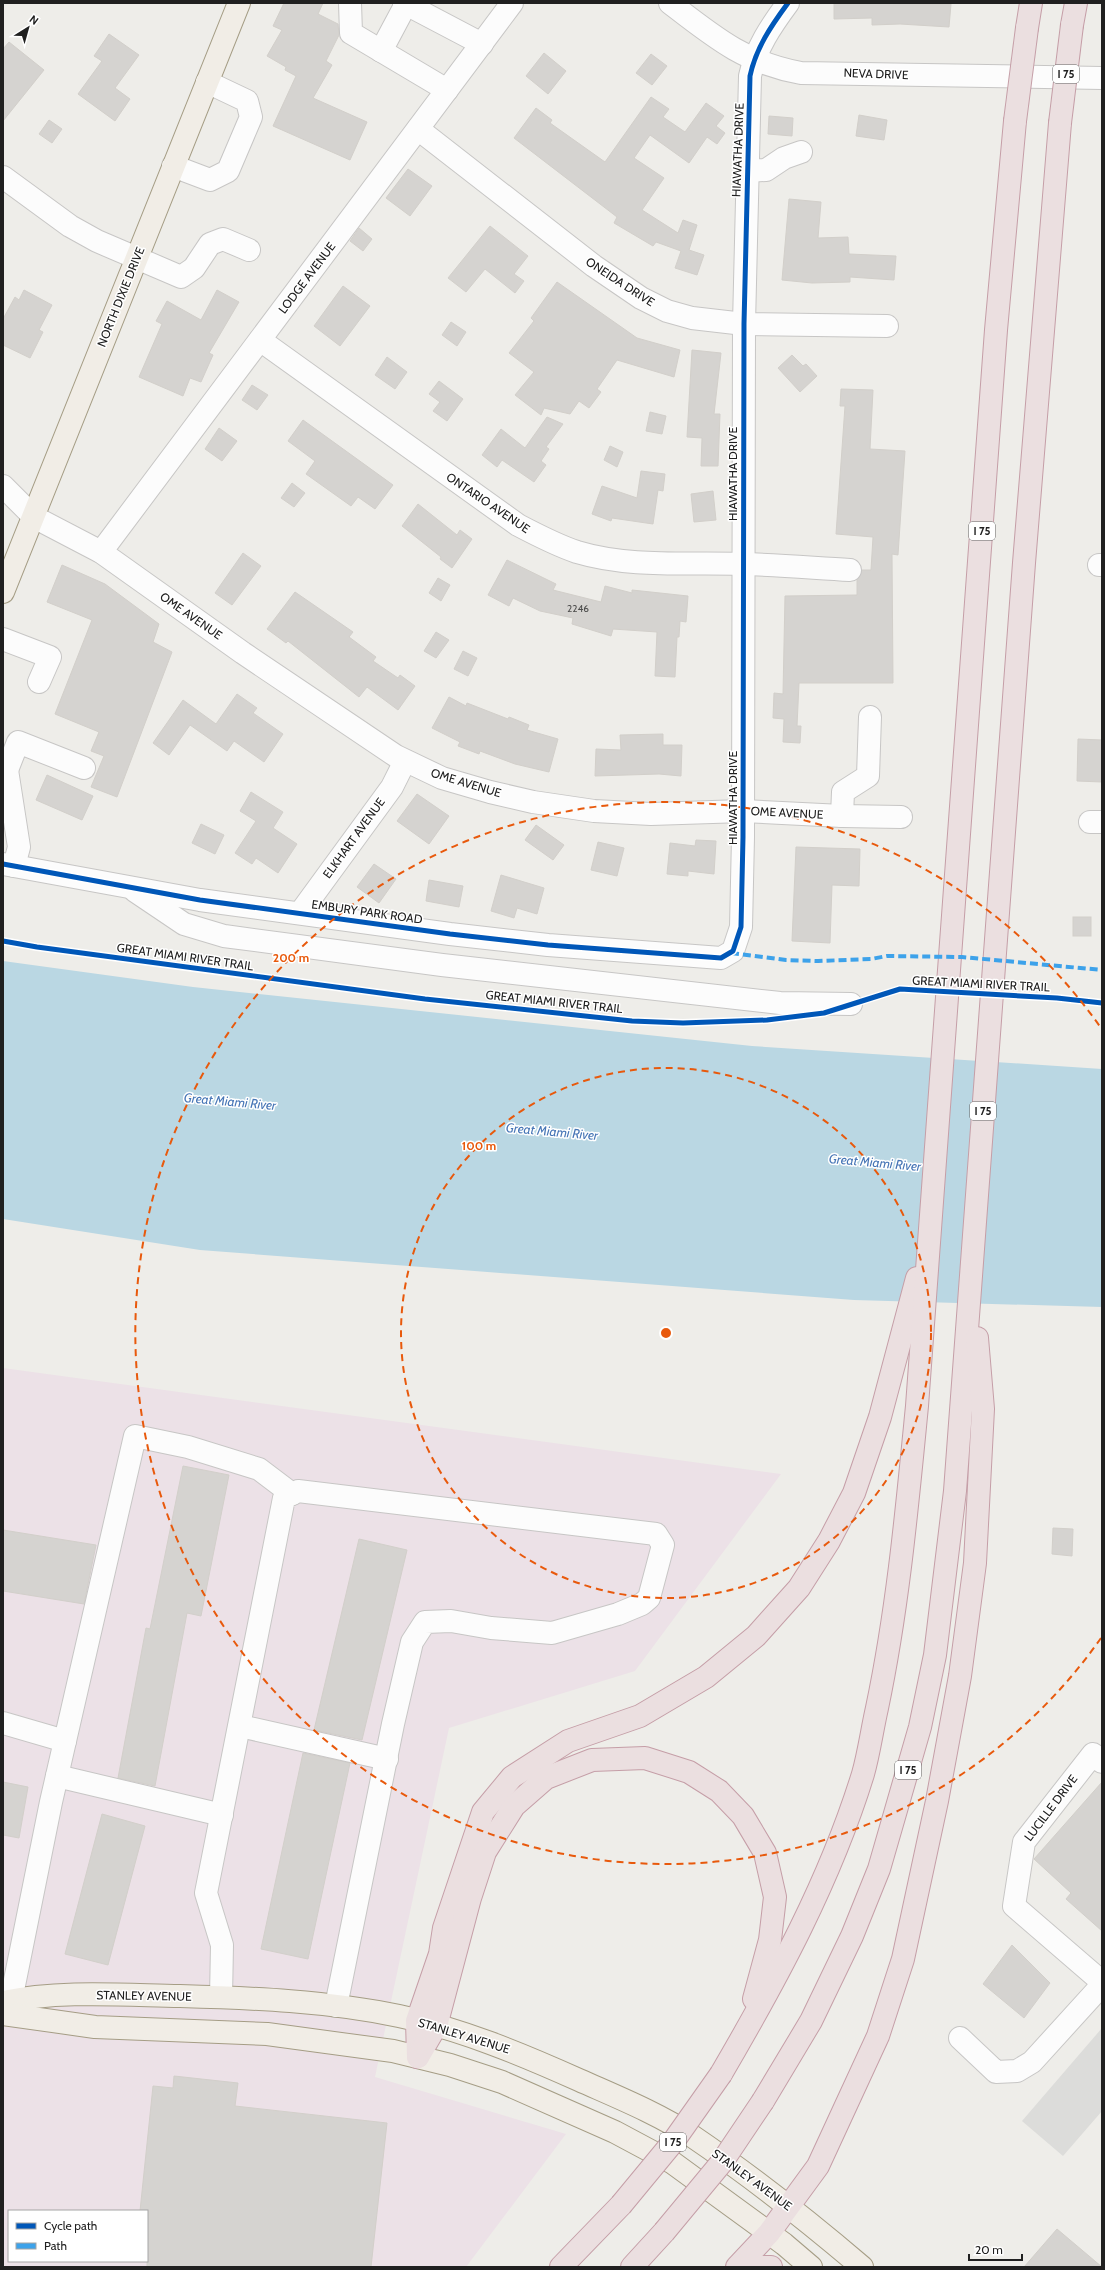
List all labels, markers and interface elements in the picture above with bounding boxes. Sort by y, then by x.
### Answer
north arrow [8,8,48,48]
text: N [27,12,41,28]
street label: NEVA DRIVE [843,65,909,82]
road number: I 75 [1053,65,1079,83]
street label: HIAWATHA DRIVE [728,102,747,197]
street label: LODGE AVENUE [275,239,339,316]
street label: NORTH DIXIE DRIVE [94,244,148,349]
street label: ONEIDA DRIVE [583,254,658,310]
street label: HIAWATHA DRIVE [725,427,740,521]
street label: ONTARIO AVENUE [444,469,533,536]
road number: I 75 [969,522,995,540]
street label: OME AVENUE [157,589,226,643]
house number: 2246 [567,602,589,615]
street label: HIAWATHA DRIVE [725,751,740,845]
street label: OME AVENUE [429,765,503,800]
street label: ELKHART AVENUE [319,794,388,881]
street label: OME AVENUE [750,803,824,822]
street label: EMBURY PARK ROAD [311,896,424,927]
street label: GREAT MIAMI RIVER TRAIL [116,939,254,974]
text: 200 m [273,950,309,965]
street label: GREAT MIAMI RIVER TRAIL [912,972,1050,995]
street label: GREAT MIAMI RIVER TRAIL [485,987,623,1016]
water label: Great Miami River [183,1089,278,1113]
road number: I 75 [970,1102,996,1120]
water label: Great Miami River [505,1119,600,1143]
text: 100 m [462,1138,496,1153]
water label: Great Miami River [828,1150,923,1174]
centre of rings [659,1326,673,1340]
road number: I 75 [895,1761,921,1779]
street label: LUCILLE DRIVE [1021,1771,1081,1844]
street label: STANLEY AVENUE [96,1987,192,2004]
street label: STANLEY AVENUE [416,2014,512,2057]
road number: I 75 [660,2133,686,2151]
street label: STANLEY AVENUE [709,2146,796,2214]
legend [8,2210,148,2262]
text: Cycle path [44,2218,97,2233]
scale bar [969,2236,1022,2262]
text: Path [44,2238,67,2253]
text: 20 m [975,2242,1003,2257]

